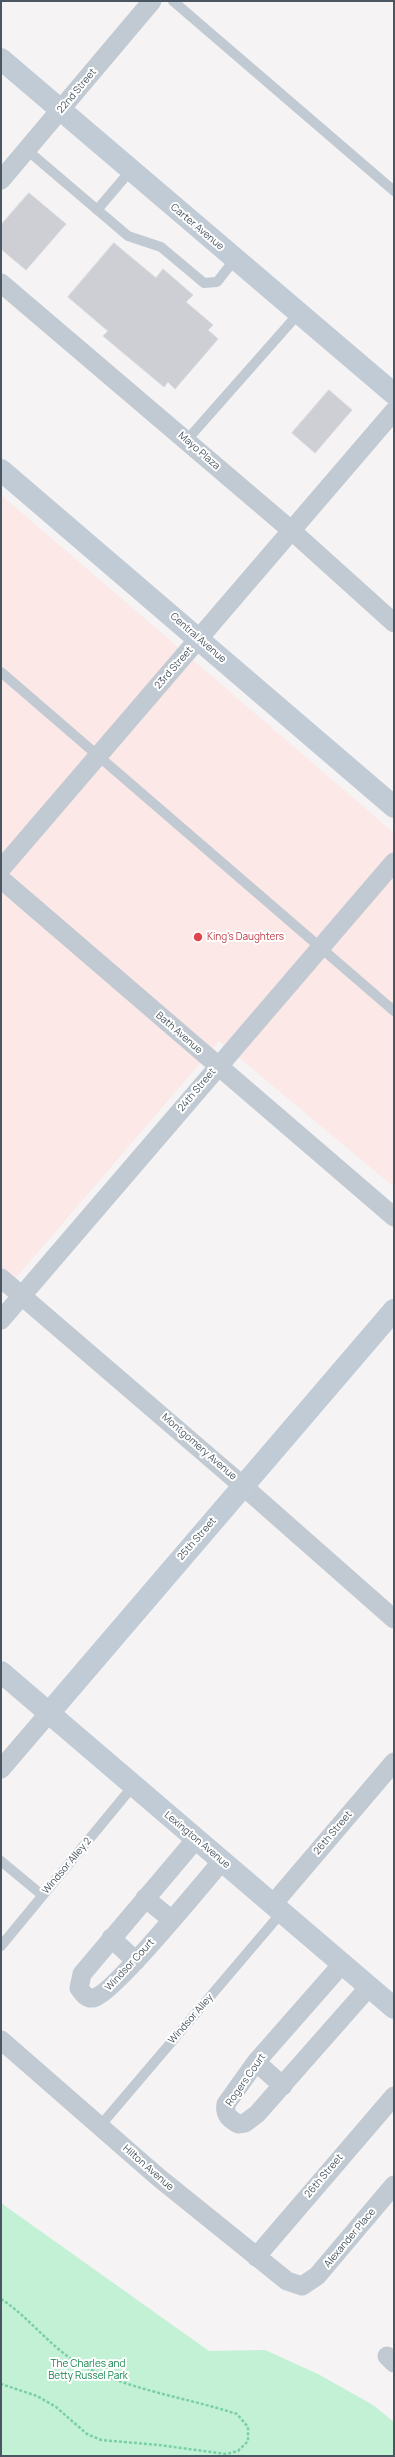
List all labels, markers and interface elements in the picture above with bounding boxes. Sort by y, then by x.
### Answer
street label: 22nd Street [55,66,99,116]
street label: Carter Avenue [168,201,226,253]
street label: Mayo Plaza [176,430,222,472]
street label: Central Avenue [168,610,228,666]
street label: 23rd Street [152,644,196,692]
marker: King's Daughters [192,931,204,943]
place label: King's Daughters [207,931,284,943]
street label: Bath Avenue [153,1009,205,1057]
street label: 24th Street [175,1066,219,1114]
street label: Montgomery Avenue [159,1411,239,1483]
street label: 25th Street [175,1515,219,1563]
street label: Lexington Avenue [162,1809,232,1871]
street label: 26th Street [311,1809,355,1857]
street label: Windsor Alley 2 [40,1835,94,1897]
street label: Windsor Court [103,1937,157,1993]
street label: Windsor Alley [166,1992,216,2046]
street label: Rogers Court [224,2051,268,2109]
street label: Hilton Avenue [120,2143,176,2193]
street label: 26th Street [302,2152,346,2200]
street label: Alexander Place [322,2206,378,2270]
park label: The Charles and Betty Russel Park [48,2358,128,2382]

